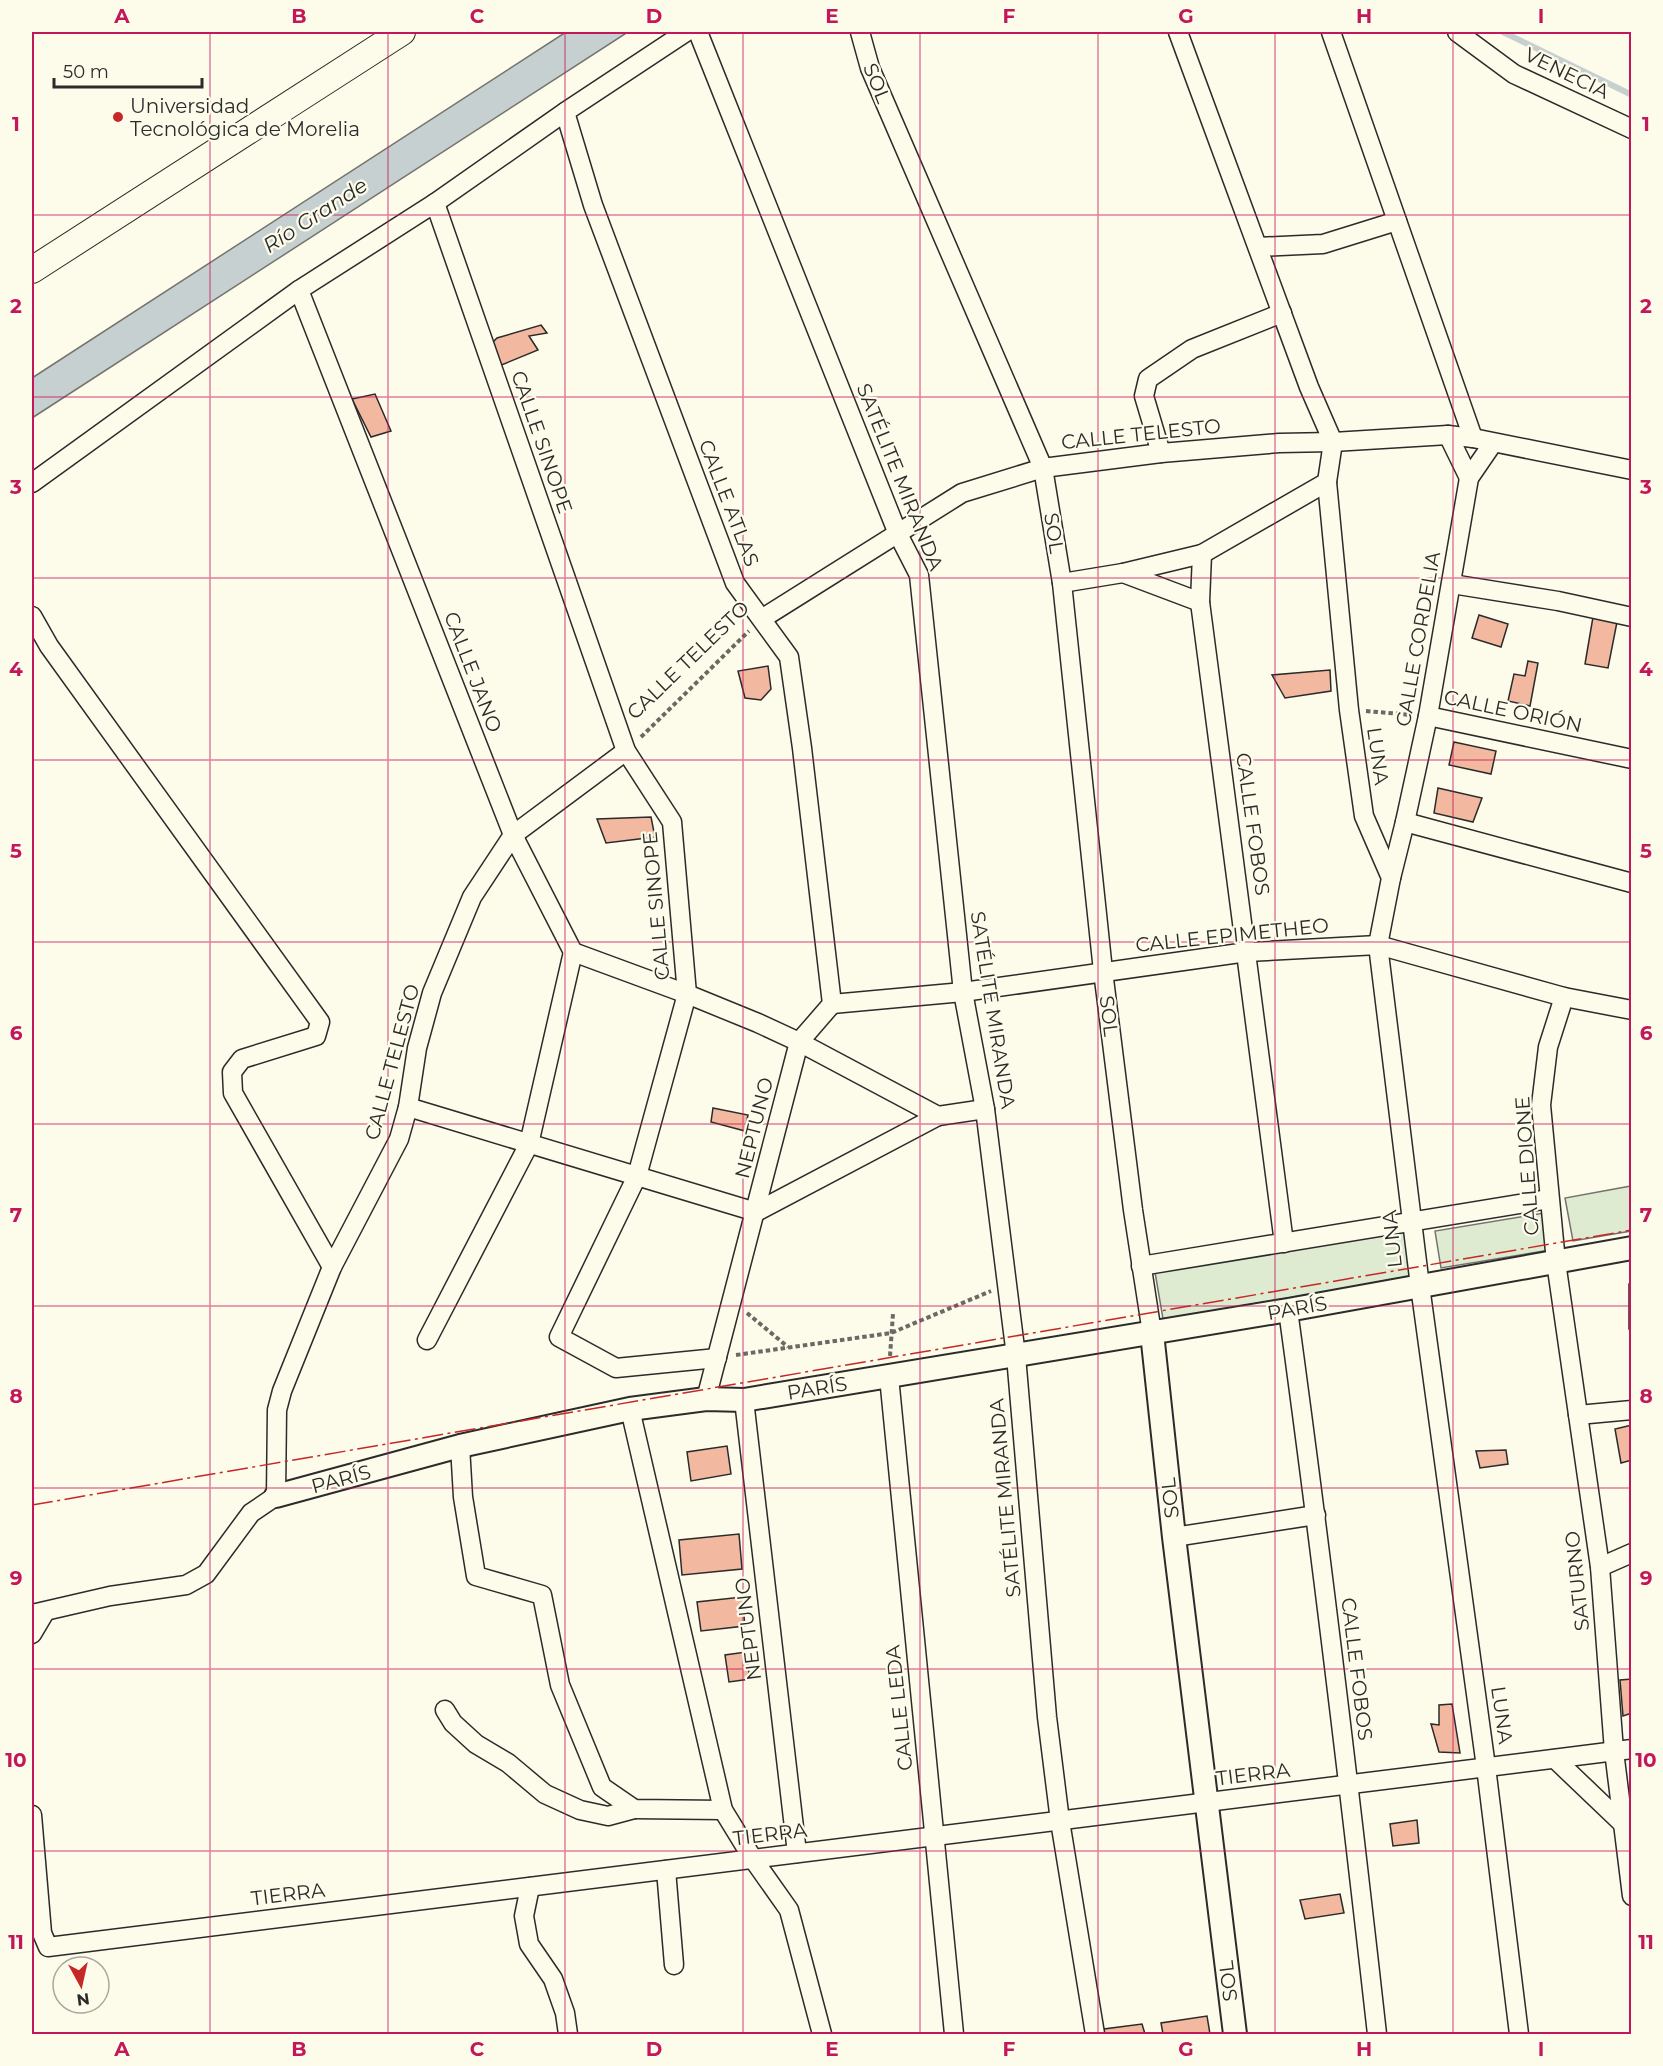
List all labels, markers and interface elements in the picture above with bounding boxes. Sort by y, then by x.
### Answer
text: A [113,4,130,28]
text: B [291,4,307,28]
text: C [470,4,485,28]
text: D [646,4,662,28]
text: E [825,4,839,28]
text: F [1003,4,1016,28]
text: G [1178,4,1194,28]
text: H [1356,4,1372,28]
text: I [1538,4,1544,28]
street label: VENECIA [1521,42,1614,104]
scale bar [54,51,202,89]
street label: SOL [858,60,896,107]
text: 50 m [63,61,109,83]
place label: Universidad Tecnológica de Morelia [130,94,360,141]
marker: Universidad Tecnológica de Morelia [111,110,125,124]
text: 1 [12,112,20,136]
text: 1 [1642,112,1650,136]
water label: Río Grande [258,172,372,258]
text: 2 [10,294,22,318]
text: 2 [1640,294,1652,318]
street label: CALLE SINOPE [506,368,578,516]
street label: SATÉLITE MIRANDA [851,380,949,575]
street label: CALLE TELESTO [1060,414,1222,454]
street label: CALLE ATLAS [694,436,764,570]
text: 3 [9,475,22,499]
text: 3 [1639,475,1652,499]
street label: SOL [1039,511,1069,555]
street label: CALLE CORDELIA [1391,549,1445,728]
street label: CALLE TELESTO [622,596,754,724]
street label: CALLE JANO [439,608,507,736]
text: 4 [9,657,23,681]
text: 4 [1639,657,1653,681]
street label: CALLE ORIÓN [1442,685,1584,737]
street label: LUNA [1362,726,1394,787]
street label: CALLE FOBOS [1231,751,1275,897]
street label: CALLE SINOPE [638,831,674,981]
text: 5 [10,839,22,863]
text: 5 [1640,839,1652,863]
street label: SATÉLITE MIRANDA [966,910,1021,1111]
street label: CALLE EPIMETHEO [1134,913,1330,957]
street label: CALLE TELESTO [360,981,424,1143]
street label: SOL [1095,994,1123,1038]
text: 6 [10,1021,23,1045]
text: 6 [1640,1021,1653,1045]
street label: NEPTUNO [730,1075,778,1181]
street label: CALLE DIONE [1510,1096,1544,1236]
text: 7 [10,1203,22,1227]
text: 7 [1640,1203,1652,1227]
street label: LUNA [1377,1208,1407,1269]
street label: PARÍS [1265,1291,1329,1325]
street label: PARÍS [785,1371,849,1405]
text: 8 [9,1384,23,1408]
text: 8 [1639,1384,1653,1408]
street label: SATÉLITE MIRANDA [984,1397,1026,1598]
street label: PARÍS [309,1460,373,1498]
street label: SOL [1156,1476,1184,1520]
street label: SATURNO [1560,1530,1594,1632]
text: 9 [10,1566,22,1590]
text: 9 [1640,1566,1652,1590]
street label: NEPTUNO [730,1576,766,1682]
street label: CALLE FOBOS [1336,1596,1378,1742]
street label: CALLE LEDA [880,1643,918,1772]
street label: LUNA [1486,1685,1518,1746]
text: 10 [5,1748,27,1772]
text: 10 [1635,1748,1657,1772]
street label: TIERRA [1215,1757,1292,1790]
street label: TIERRA [732,1817,809,1850]
street label: TIERRA [250,1877,327,1910]
text: 11 [8,1930,24,1954]
text: 11 [1638,1930,1654,1954]
north arrow [51,1955,111,2015]
street label: SOL [1214,1959,1242,2003]
text: N [75,1989,91,2010]
text: A [113,2037,130,2061]
text: B [291,2037,307,2061]
text: C [470,2037,485,2061]
text: D [646,2037,662,2061]
text: E [825,2037,839,2061]
text: F [1003,2037,1016,2061]
text: G [1178,2037,1194,2061]
text: H [1356,2037,1372,2061]
text: I [1538,2037,1544,2061]

